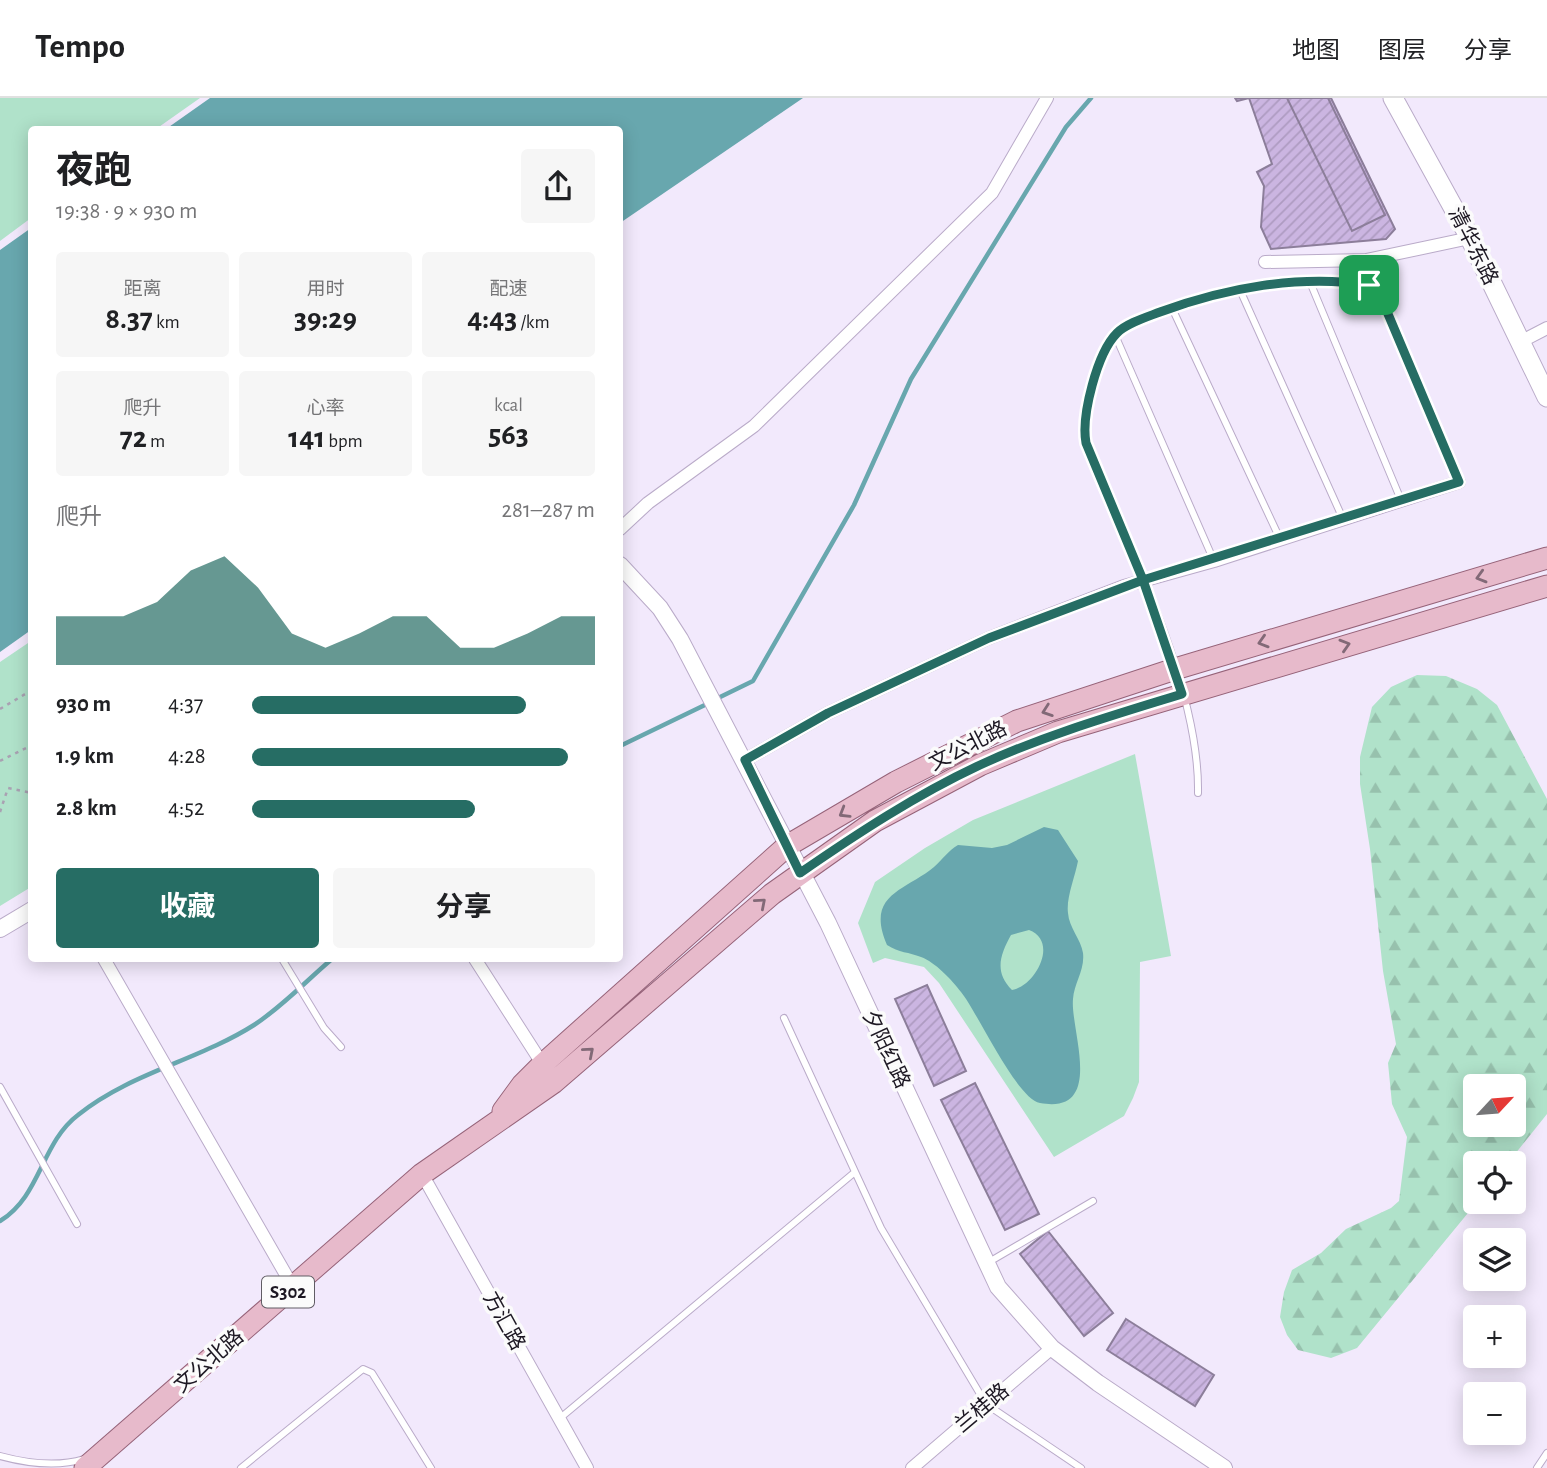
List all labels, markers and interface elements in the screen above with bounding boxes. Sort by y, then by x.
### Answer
text: Tempo [35,31,125,64]
text: 地图 [1292,39,1340,63]
text: 图层 [1378,39,1426,63]
text: 分享 [1464,39,1512,63]
button: share [521,149,595,223]
text: 夜跑 [56,153,132,191]
text: 19:38 · 9 × 930 m [56,200,197,223]
street label: 清华东路 [1445,203,1502,288]
pin [1339,255,1399,315]
icon: arrive [1350,266,1388,304]
text: 距离 [123,280,162,299]
text: 用时 [306,280,345,299]
text: 配速 [489,280,528,299]
text: 8.37 [105,304,153,334]
text: 39:29 [294,304,357,334]
text: 4:43 [467,304,517,334]
text: km [153,313,180,332]
text: /km [517,313,550,332]
text: kcal [494,396,523,415]
text: 爬升 [123,399,162,418]
text: 心率 [306,399,345,418]
text: 563 [488,420,529,450]
text: 72 [120,423,147,453]
text: 141 [288,423,325,453]
text: m [147,432,165,451]
text: bpm [325,432,363,451]
text: 281–287 m [502,499,595,522]
text: 爬升 [56,506,102,529]
one-way arrow [1476,569,1488,584]
one-way arrow [1258,634,1270,648]
one-way arrow [1339,638,1351,653]
text: 930 m [56,693,111,716]
text: 4:37 [168,693,203,716]
one-way arrow [1041,703,1053,717]
street label: 文公北路 [925,717,1010,774]
text: 1.9 km [56,745,114,768]
text: 4:28 [168,745,206,768]
text: 2.8 km [56,797,117,820]
text: 4:52 [168,797,204,820]
one-way arrow [838,805,851,818]
button: 收藏 [56,868,319,948]
button: 分享 [333,868,595,948]
one-way arrow [753,899,766,911]
street label: 夕阳红路 [859,1006,914,1092]
one-way arrow [581,1048,594,1060]
north arrow [1463,1074,1526,1138]
map controls [1463,1074,1526,1445]
button: locate [1463,1151,1526,1214]
button: layers [1463,1228,1526,1291]
road number: S302 [262,1276,314,1308]
street label: 方汇路 [480,1288,529,1354]
button: + [1463,1305,1526,1368]
street label: 文公北路 [170,1325,248,1396]
street label: 兰桂路 [950,1379,1013,1436]
button: − [1463,1382,1526,1445]

